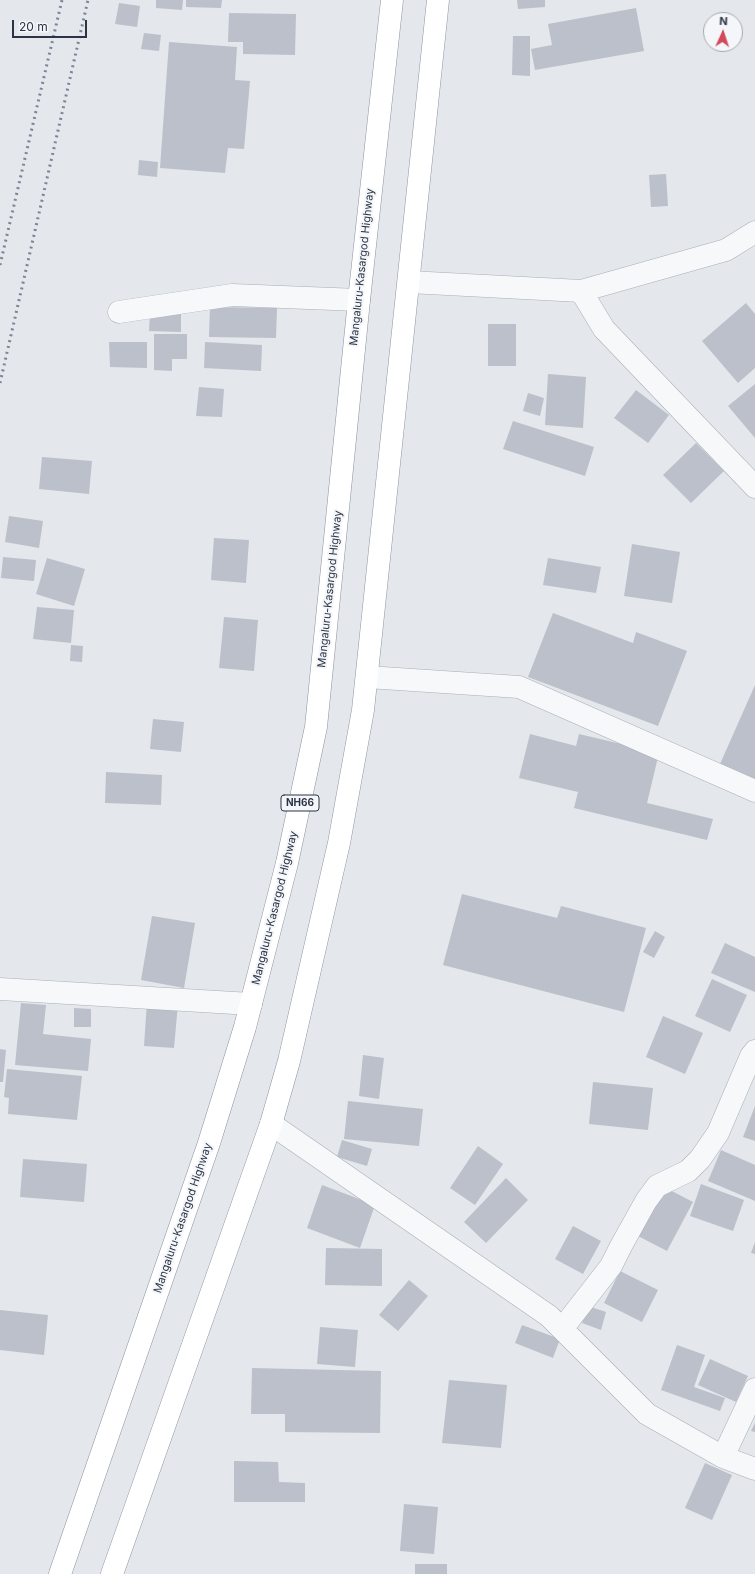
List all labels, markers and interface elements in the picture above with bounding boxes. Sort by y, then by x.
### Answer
scale bar [14,12,89,38]
north arrow [703,12,743,52]
text: N [719,14,728,28]
text: 20 m [19,19,48,34]
street label: Mangaluru-Kasargod Highway [347,188,377,346]
street label: Mangaluru-Kasargod Highway [315,510,345,668]
road number: NH66 [281,795,319,811]
street label: Mangaluru-Kasargod Highway [249,830,301,986]
street label: Mangaluru-Kasargod Highway [151,1141,215,1295]

